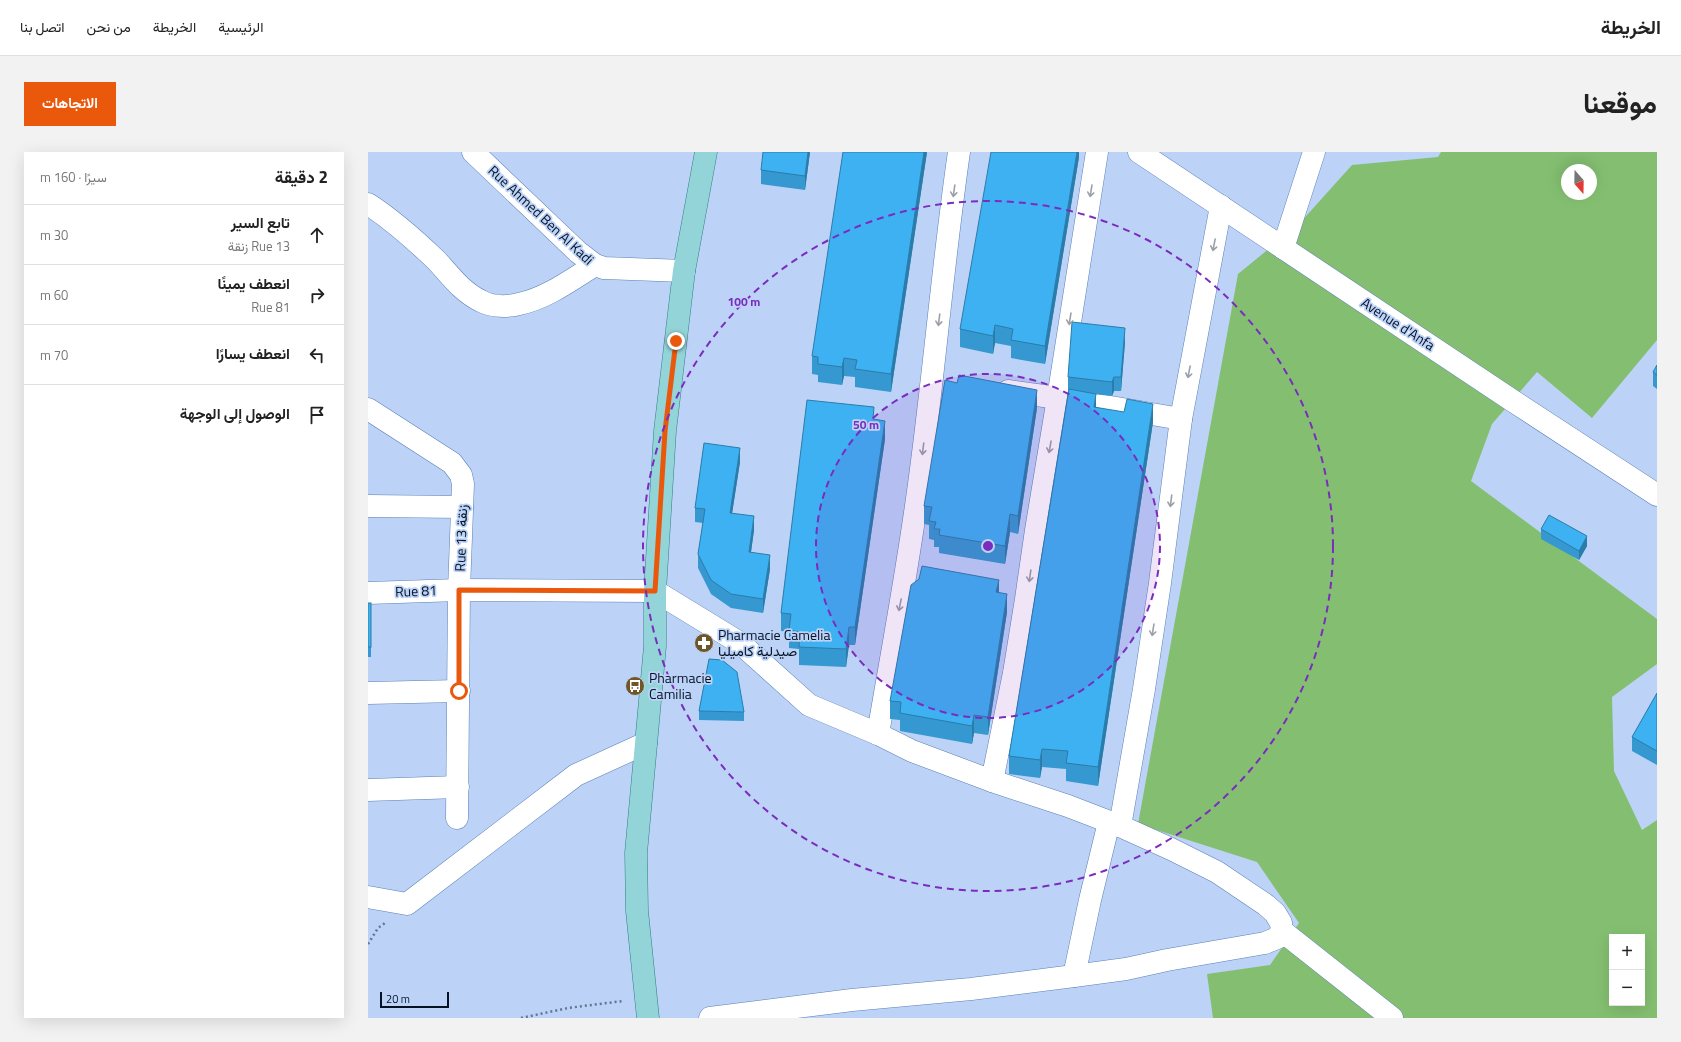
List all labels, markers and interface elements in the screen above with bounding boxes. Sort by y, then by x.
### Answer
text: الخريطة [1601,12,1661,41]
text: اتصل بنا [20,16,65,37]
text: من نحن [87,16,131,37]
text: الخريطة [153,16,196,37]
text: الرئيسية [218,16,263,37]
text: موقعنا [1583,81,1657,124]
button: الاتجاهات [24,82,116,126]
street label: Rue Ahmed Ben Al Kadi [484,160,599,269]
text: 2 دقيقة [275,164,328,190]
north arrow [1561,164,1597,200]
text: سيرًا · 160 m [40,167,107,187]
one-way arrow [950,184,958,197]
one-way arrow [1086,184,1094,197]
text: تابع السير [231,211,290,234]
icon: ahead [306,224,328,246]
text: 30 m [40,225,68,245]
text: Rue 13 زنقة [228,236,290,256]
one-way arrow [1209,238,1217,251]
text: انعطف يمينًا [218,272,290,295]
icon: right [306,284,328,306]
text: 60 m [40,285,68,305]
text: 100 m [728,292,760,311]
street label: Avenue d'Anfa [1357,292,1439,355]
text: Rue 81 [251,297,290,317]
one-way arrow [1066,312,1074,325]
one-way arrow [935,313,942,326]
route end [667,332,685,350]
text: انعطف يسارًا [216,342,290,365]
icon: left [306,344,328,366]
text: 70 m [40,345,68,365]
one-way arrow [1185,365,1193,378]
text: الوصول إلى الوجهة [180,402,290,425]
icon: arrive [306,404,328,426]
text: 50 m [853,415,879,434]
one-way arrow [1046,440,1054,453]
one-way arrow [920,442,927,455]
one-way arrow [1167,494,1174,507]
street label: Rue 13 زنقة [449,504,472,572]
centre of rings [981,539,995,553]
one-way arrow [1026,569,1034,582]
street label: Rue 81 [395,579,437,602]
one-way arrow [895,598,903,611]
one-way arrow [1149,623,1157,636]
place label: Pharmacie Camelia صيدلية كاميليا [718,624,830,661]
pharmacy icon: Pharmacie Camelia صيدلية كاميليا [693,632,715,654]
place label: Pharmacie Camilia [649,667,712,704]
bus stop icon: Pharmacie Camilia [624,675,646,697]
route start [450,682,468,700]
map controls [1609,934,1645,1006]
button: + [1609,934,1645,970]
button: − [1609,970,1645,1006]
scale bar [380,990,449,1009]
text: 20 m [386,991,410,1007]

